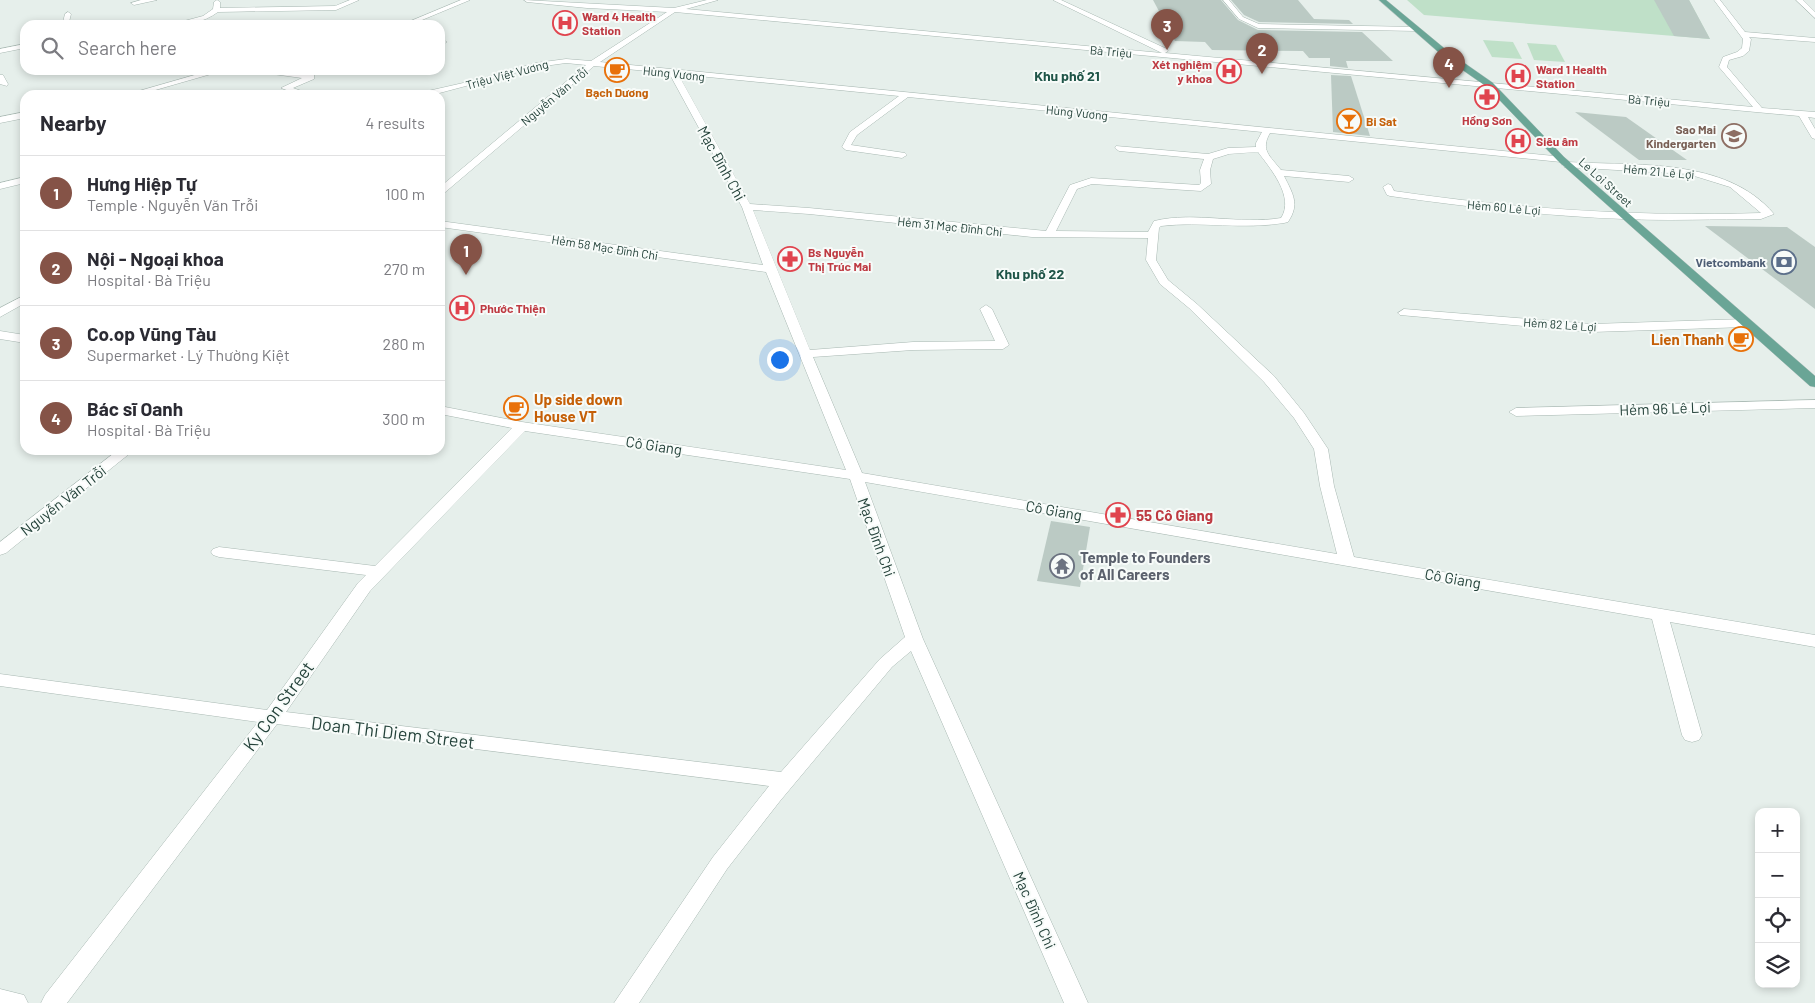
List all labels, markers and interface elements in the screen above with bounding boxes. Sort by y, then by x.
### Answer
place label: Ward 4 Health Station [582,9,656,37]
pin: 3 [1151,9,1183,50]
hospital icon: Ward 4 Health Station [552,10,578,36]
search box [20,20,445,75]
pin: 2 [1246,33,1278,74]
icon: search [38,34,66,62]
text: Search here [78,36,177,59]
street label: Bà Triệu [1089,42,1133,60]
pin: 4 [1433,47,1465,88]
street label: Triệu Việt Vương [464,56,550,92]
cafe icon: Bạch Dương [604,57,630,83]
place label: Xét nghiệm y khoa [1152,57,1212,85]
hospital icon: Xét nghiệm y khoa [1216,58,1242,84]
place label: Ward 1 Health Station [1536,62,1607,90]
street label: Hùng Vương [642,63,706,83]
hospital icon: Ward 1 Health Station [1505,63,1531,89]
street label: Nguyễn Văn Trỗi [518,64,590,128]
district label: Khu phố 21 [1034,67,1100,84]
pharmacy icon: Hồng Sơn [1474,84,1500,110]
place label: Bạch Dương [586,85,649,99]
street label: Bà Triệu [1627,91,1671,109]
street label: Hùng Vương [1045,102,1109,122]
bar icon: Bi Sat [1336,108,1362,134]
text: Nearby [40,110,106,135]
text: 4 results [365,113,425,132]
place label: Hồng Sơn [1462,113,1512,127]
place label: Bi Sat [1366,114,1397,128]
street label: Mạc Đĩnh Chi [694,122,750,204]
place label: Sao Mai Kindergarten [1646,122,1716,150]
school or university icon: Sao Mai Kindergarten [1721,123,1747,149]
hospital icon: Siêu âm [1505,128,1531,154]
place label: Siêu âm [1536,134,1578,148]
street label: Le Loi Street [1576,154,1636,210]
street label: Hẻm 21 Lê Lợi [1623,161,1695,181]
text: Hưng Hiệp Tự [87,172,196,195]
text: 1 [53,184,59,203]
text: 100 m [385,184,425,203]
text: Temple · Nguyễn Văn Trỗi [87,195,258,214]
street label: Hẻm 60 Lê Lợi [1467,197,1541,217]
street label: Hẻm 31 Mạc Đĩnh Chi [897,214,1003,238]
street label: Hẻm 58 Mạc Đĩnh Chi [551,232,659,262]
pin: 1 [450,234,482,275]
place label: Bs Nguyễn Thị Trúc Mai [808,245,871,273]
pharmacy icon: Bs Nguyễn Thị Trúc Mai [777,246,803,272]
text: Nội - Ngoại khoa [87,247,224,270]
bank icon: Vietcombank [1771,249,1797,275]
place label: Vietcombank [1695,255,1767,269]
text: 2 [52,259,60,278]
text: 270 m [383,259,425,278]
district label: Khu phố 22 [996,265,1064,282]
text: Hospital · Bà Triệu [87,270,211,289]
hospital icon: Phước Thiện [449,295,475,321]
place label: Phước Thiện [480,301,545,316]
street label: Hẻm 82 Lê Lợi [1523,314,1597,334]
text: Co.op Vũng Tàu [87,322,216,345]
cafe icon: Lien Thanh [1728,326,1754,352]
place label: Lien Thanh [1651,330,1724,348]
text: 3 [52,334,60,353]
text: 280 m [383,334,425,353]
text: Supermarket · Lý Thường Kiệt [87,345,290,364]
your location [767,347,793,373]
place label: Up side down House VT [534,390,622,425]
cafe icon: Up side down House VT [503,395,529,421]
text: Bác sĩ Oanh [87,397,183,420]
street label: Hẻm 96 Lê Lợi [1619,397,1711,419]
text: 4 [51,409,61,428]
text: 300 m [382,409,425,428]
text: Hospital · Bà Triệu [87,420,211,439]
street label: Cô Giang [624,432,684,458]
street label: Nguyễn Văn Trỗi [17,461,109,539]
street label: Mạc Đĩnh Chi [854,495,900,579]
street label: Cô Giang [1024,496,1084,524]
pharmacy icon: 55 Cô Giang [1105,502,1131,528]
place label: 55 Cô Giang [1136,506,1213,524]
place label: Temple to Founders of All Careers [1080,548,1211,583]
temple icon: Temple to Founders of All Careers [1049,553,1075,579]
street label: Cô Giang [1423,564,1483,592]
street label: Ky Con Street [238,657,318,755]
street label: Doan Thi Diem Street [310,711,476,753]
map controls [1755,808,1800,988]
button: + [1755,808,1800,853]
button: − [1755,853,1800,898]
street label: Mạc Đĩnh Chi [1010,869,1060,951]
button: locate [1755,898,1800,943]
button: layers [1755,943,1800,988]

